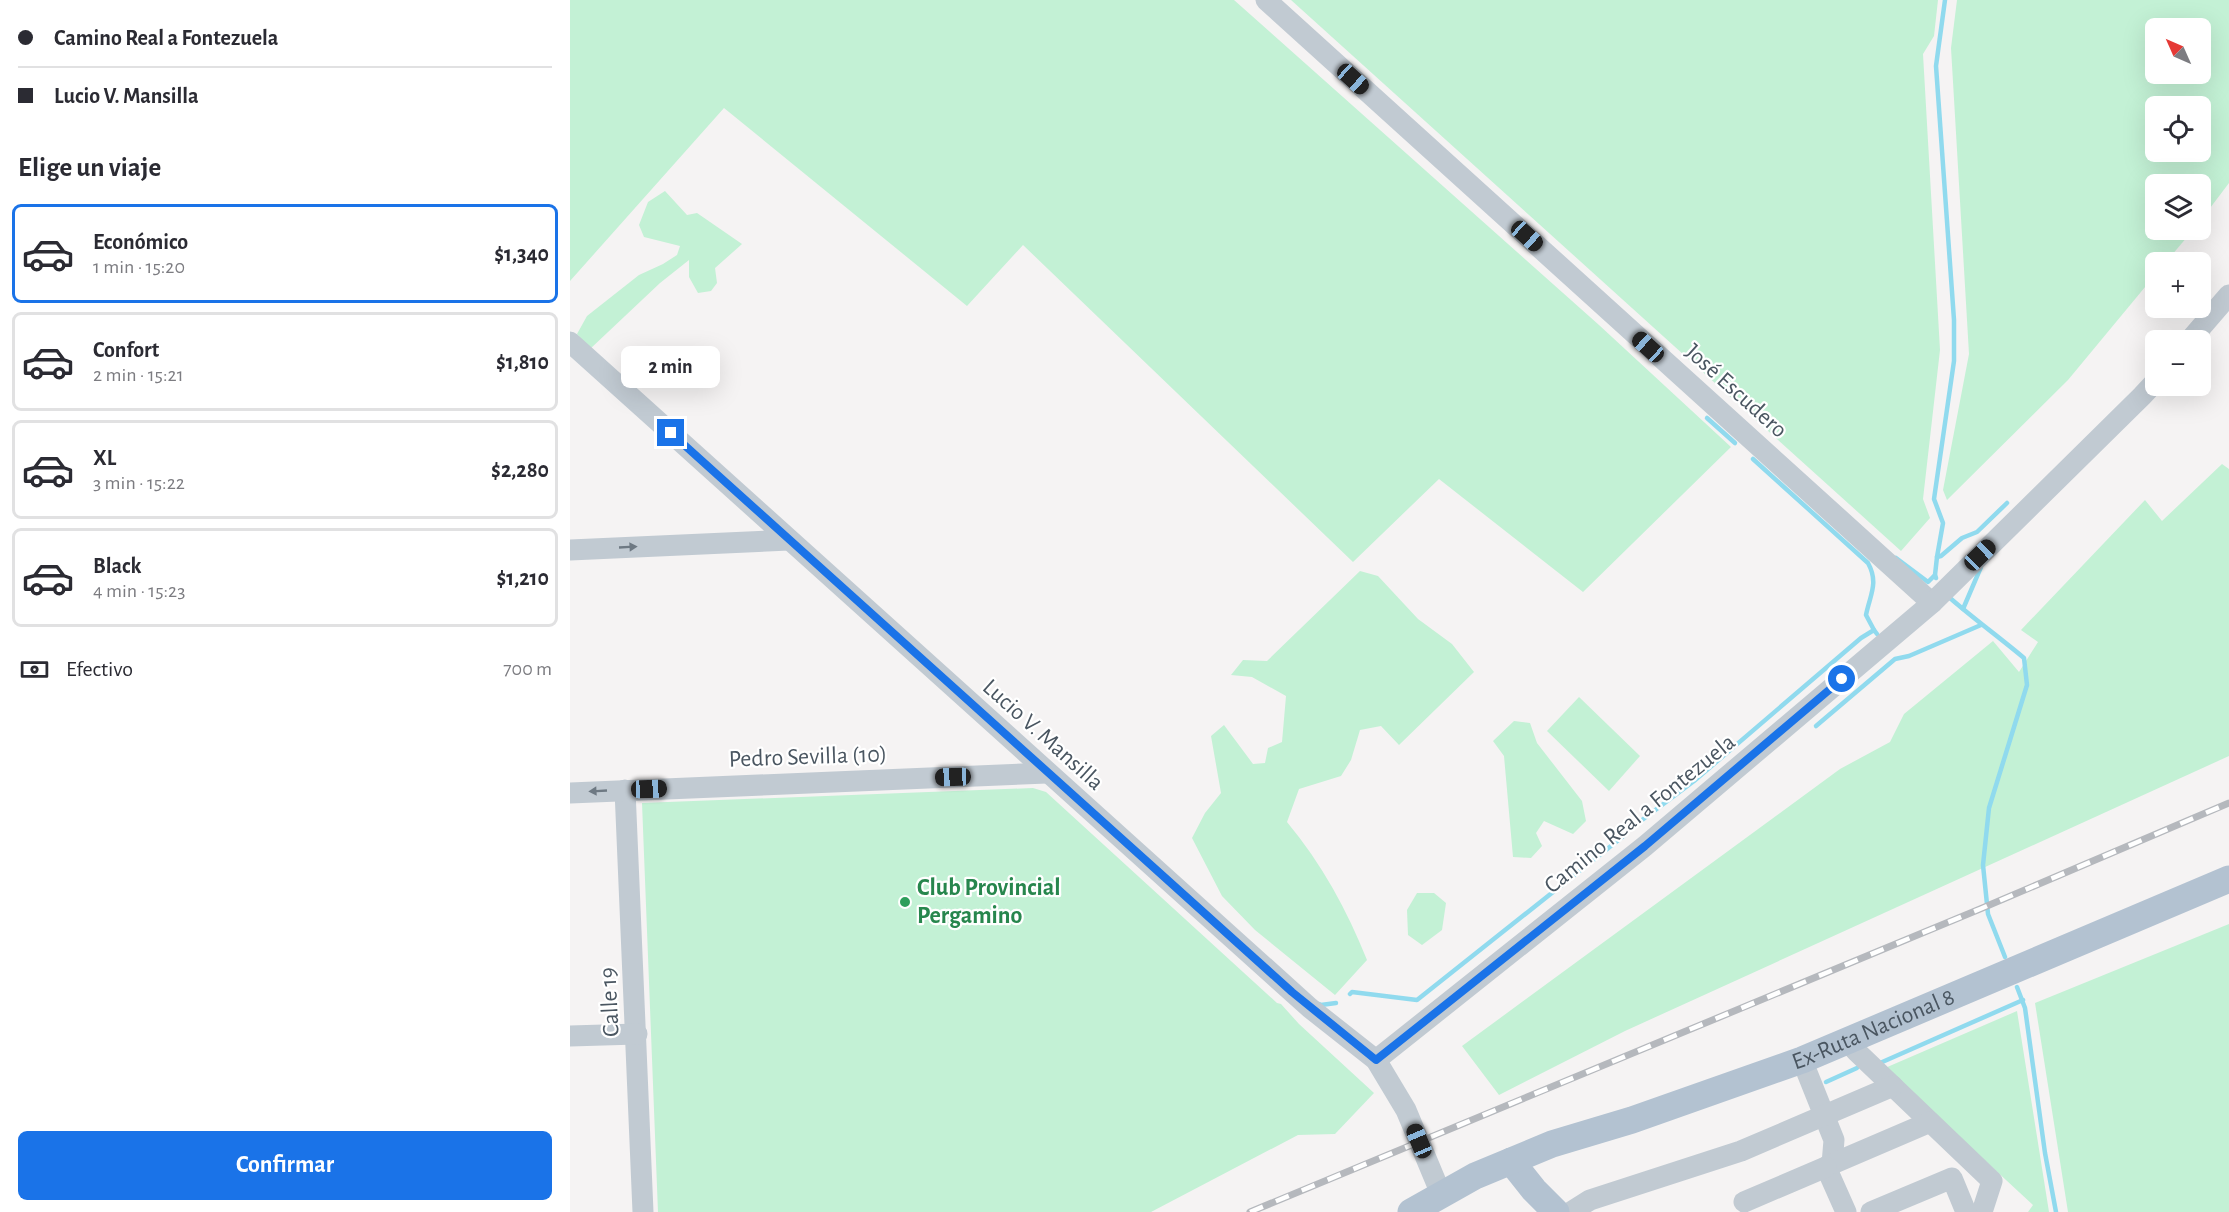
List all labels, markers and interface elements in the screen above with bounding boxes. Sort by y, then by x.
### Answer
north arrow [2145,18,2211,84]
map controls [2145,18,2211,396]
text: Camino Real a Fontezuela [54,27,278,49]
car [1334,60,1372,98]
text: Lucio V. Mansilla [54,85,199,107]
button: locate [2145,96,2211,162]
text: Elige un viaje [18,154,161,181]
button: layers [2145,174,2211,240]
car [1508,217,1546,255]
icon: car [21,227,75,281]
text: Económico [93,231,188,253]
text: $1,340 [494,243,549,265]
button: + [2145,252,2211,318]
text: 1 min · 15:20 [93,257,185,277]
car [1629,328,1667,366]
button: − [2145,330,2211,396]
icon: car [21,335,75,389]
text: Confort [93,339,159,361]
street label: José Escudero [1681,339,1791,443]
callout: 2 min [621,346,720,388]
text: $1,810 [496,351,549,373]
text: 2 min [648,357,693,377]
text: 2 min · 15:21 [93,365,184,385]
route end [657,419,684,446]
icon: car [21,443,75,497]
text: XL [93,447,116,469]
text: $2,280 [491,459,549,481]
text: 3 min · 15:22 [93,473,185,493]
car [1961,536,1999,574]
one-way arrow [619,542,638,552]
icon: car [21,551,75,605]
text: Black [93,555,141,577]
text: $1,210 [496,567,549,589]
text: 4 min · 15:23 [93,581,185,601]
icon: cash [18,653,51,686]
text: Efectivo [66,658,133,680]
text: 700 m [503,659,552,679]
route start [1828,665,1855,692]
street label: Lucio V. Mansilla [978,675,1108,795]
street label: Camino Real a Fontezuela [1540,730,1740,898]
street label: Pedro Sevilla (10) [728,742,888,772]
car [935,767,971,787]
car [631,779,667,799]
one-way arrow [588,787,607,796]
place label: Club Provincial Pergamino [917,876,1061,928]
marker: Club Provincial Pergamino [898,895,912,909]
street label: Calle 19 [596,966,624,1038]
street label: Ex-Ruta Nacional 8 [1789,985,1958,1075]
car [1404,1121,1434,1161]
button: Confirmar [18,1131,552,1200]

